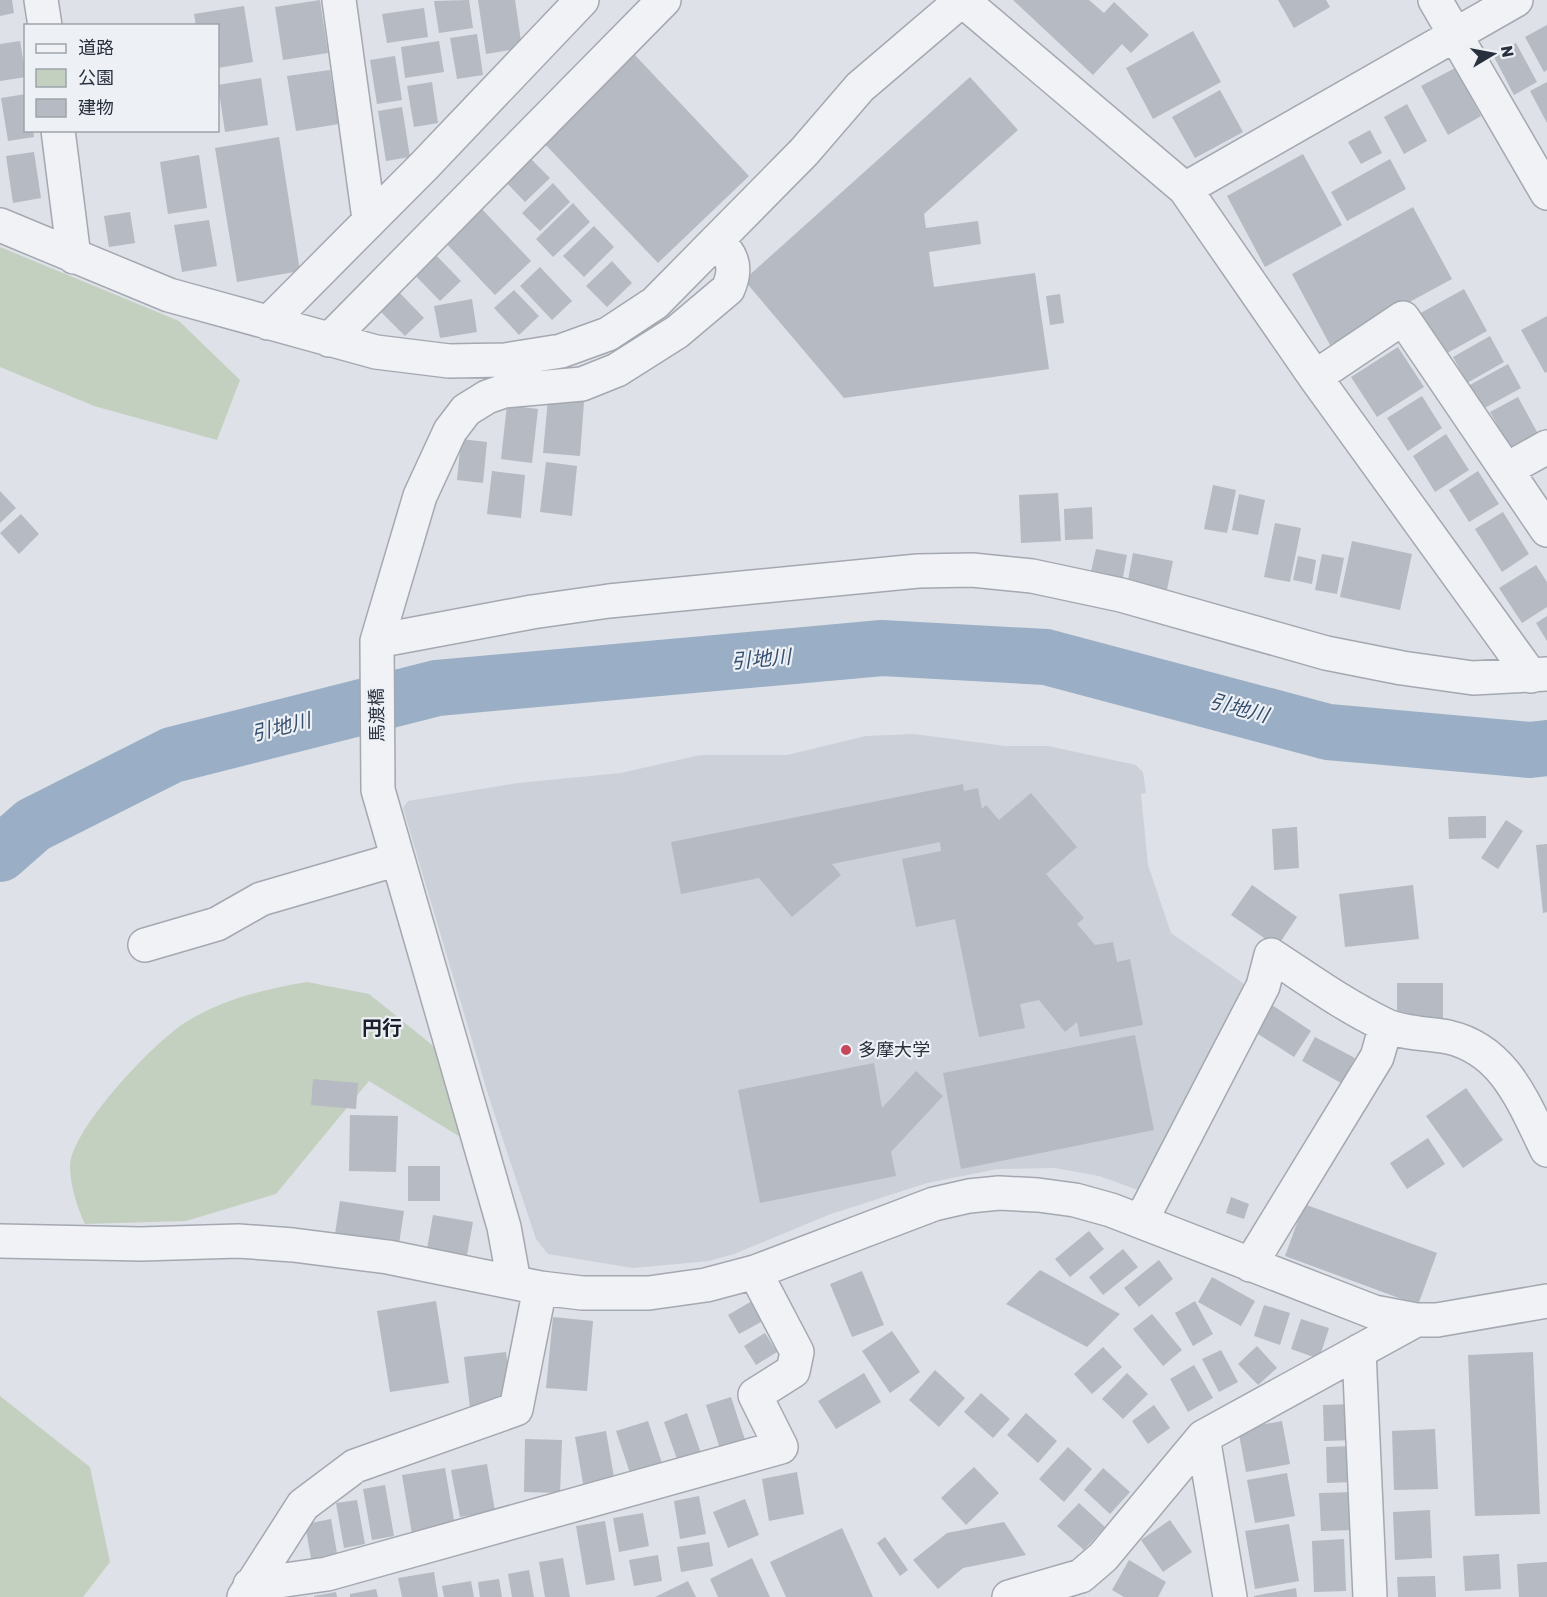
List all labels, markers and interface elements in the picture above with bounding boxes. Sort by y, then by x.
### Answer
legend [24,24,219,132]
north arrow [1463,24,1523,84]
text: 道路 [78,37,114,59]
text: N [1497,44,1518,59]
text: 公園 [78,67,114,89]
text: 建物 [78,97,114,119]
water label: 引地川 [730,644,794,674]
street label: 馬渡橋 [366,688,388,742]
water label: 引地川 [1207,689,1273,728]
water label: 引地川 [249,708,315,746]
district label: 円行 [362,1016,402,1040]
place label: 多摩大学 [858,1039,930,1061]
marker: 多摩大学 [839,1043,853,1057]

